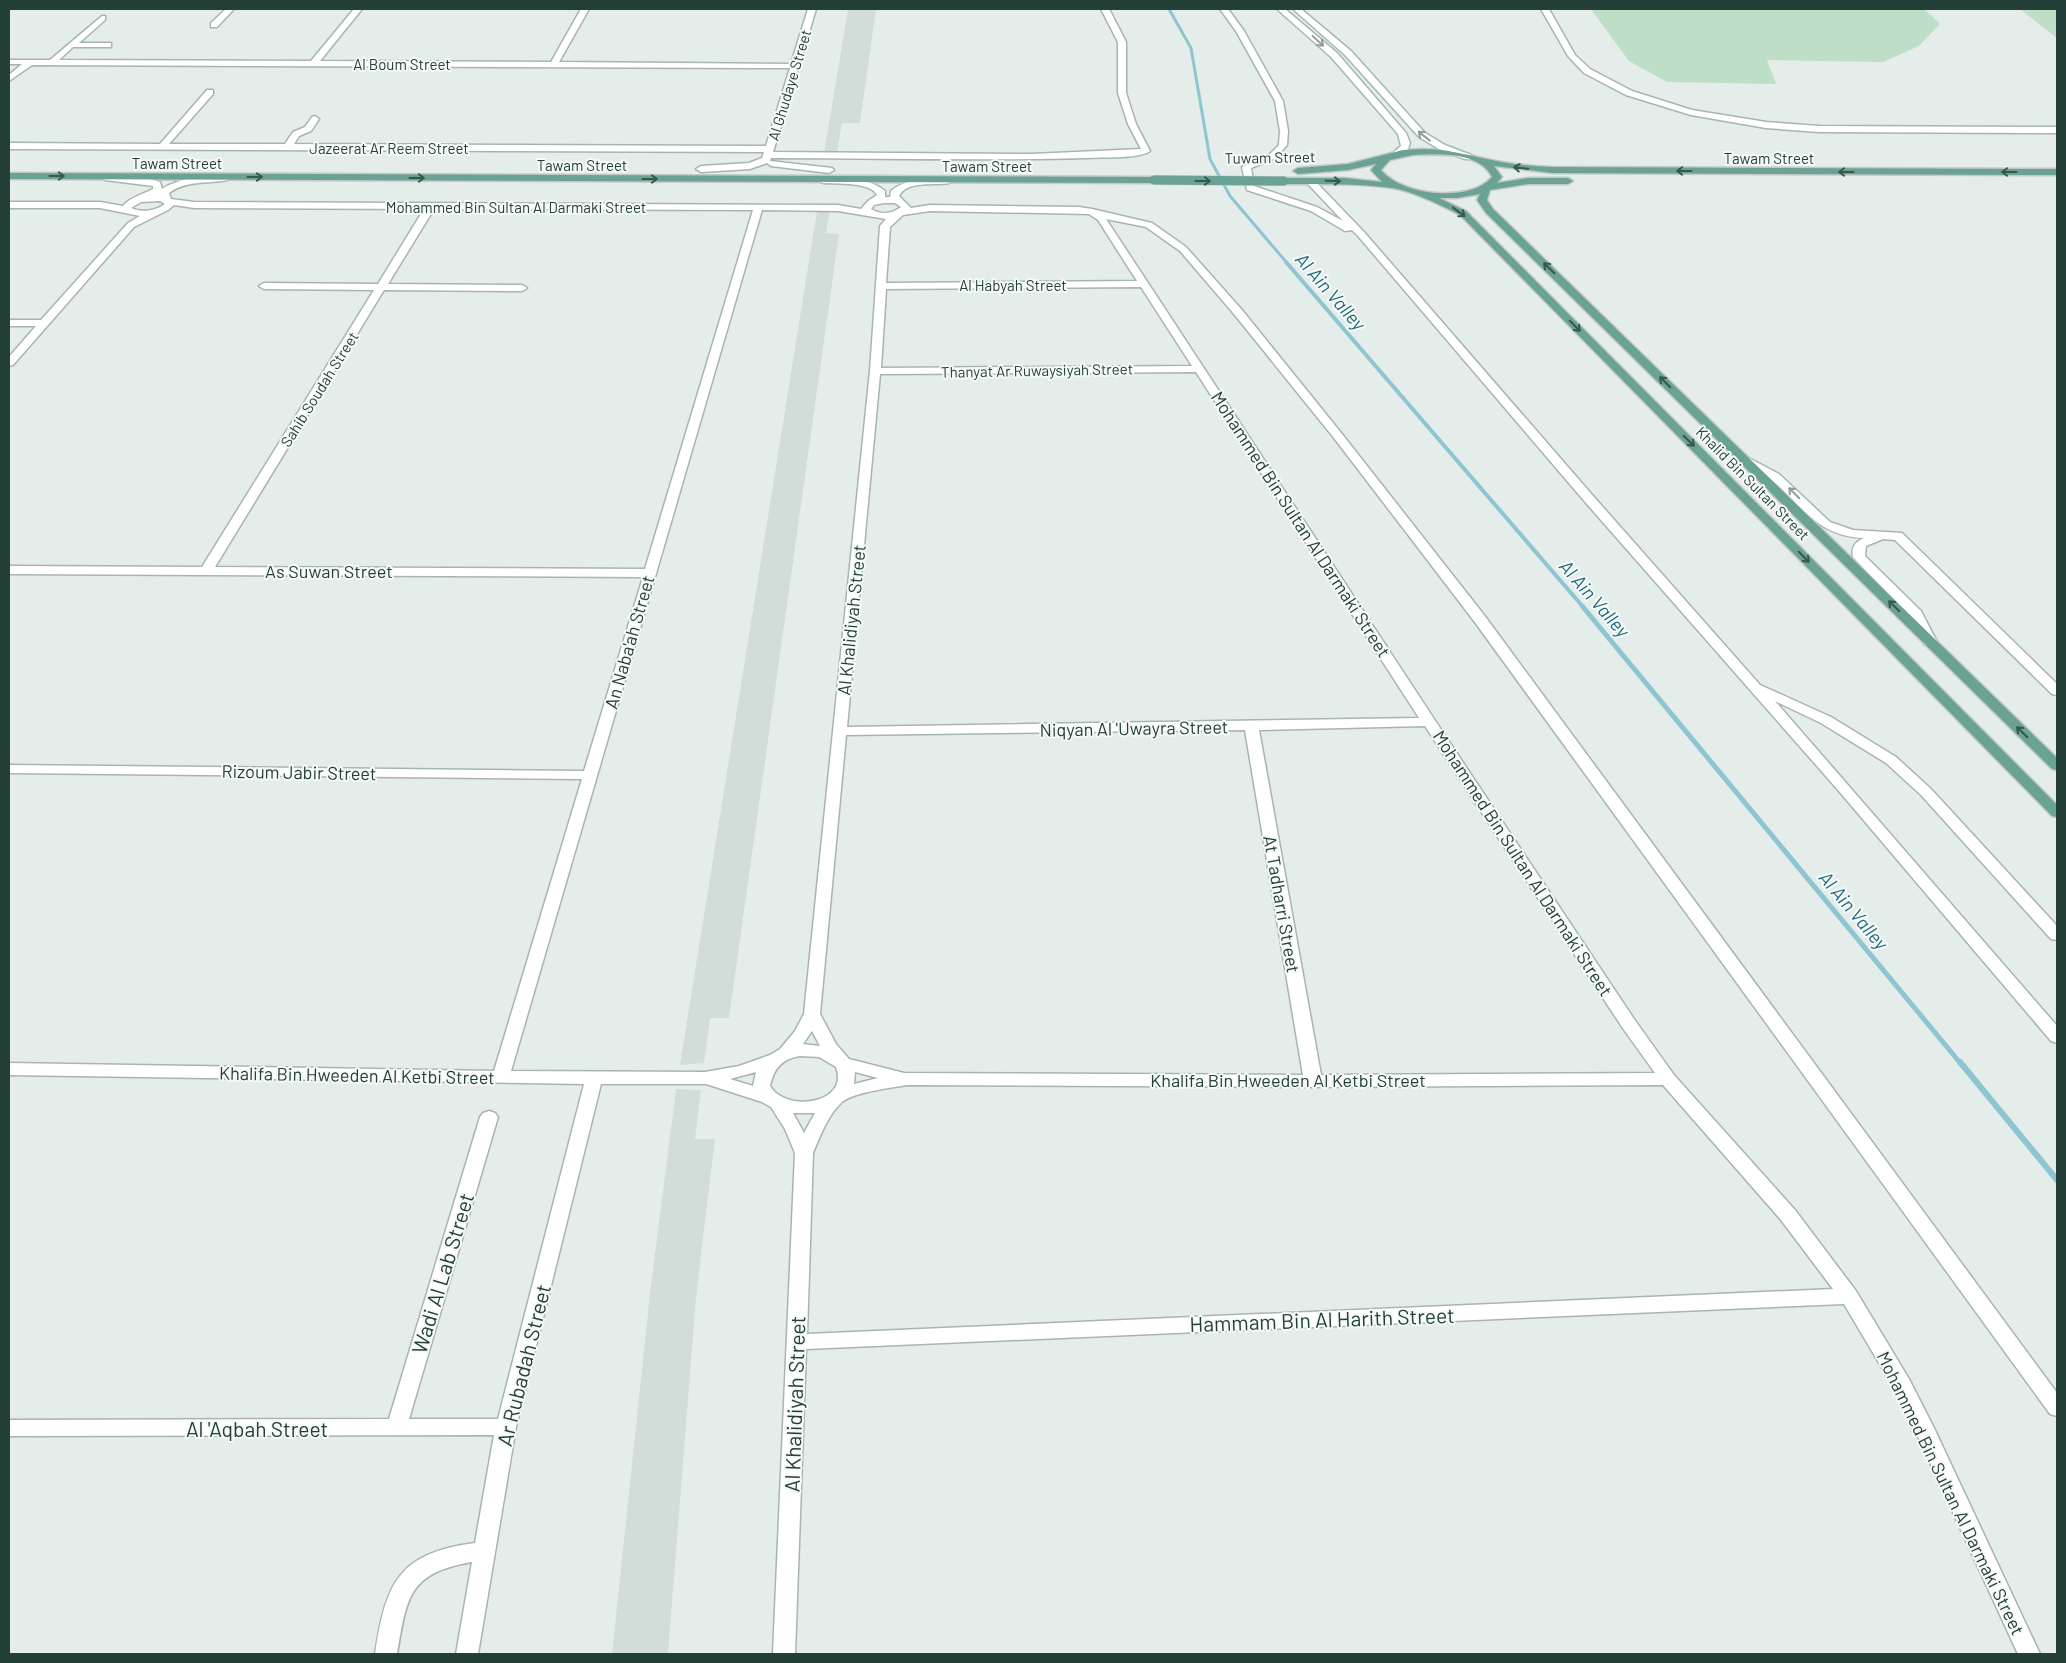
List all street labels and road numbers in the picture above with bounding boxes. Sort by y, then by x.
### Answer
street label: Al Ghudaye Street [764,27,814,143]
street label: Al Boum Street [353,55,451,73]
street label: Jazeerat Ar Reem Street [309,139,469,157]
street label: Tuwam Street [1225,147,1315,167]
street label: Tawam Street [1724,149,1814,167]
street label: Tawam Street [132,154,222,172]
street label: Tawam Street [537,156,627,174]
street label: Tawam Street [942,157,1032,175]
street label: Mohammed Bin Sultan Al Darmaki Street [386,198,646,216]
street label: Al Habyah Street [959,276,1067,294]
street label: Sahib Soudah Street [276,328,362,450]
street label: Thanyat Ar Ruwaysiyah Street [941,359,1133,381]
street label: Mohammed Bin Sultan Al Darmaki Street [1207,387,1395,661]
street label: Khalid Bin Sultan Street [1693,423,1813,543]
street label: Al Khalidiyah Street [832,544,870,696]
street label: As Suwan Street [265,560,393,582]
street label: An Naba'ah Street [599,573,659,711]
street label: Niqyan Al 'Uwayra Street [1040,715,1228,741]
street label: Mohammed Bin Sultan Al Darmaki Street [1429,726,1617,1000]
street label: Rizoum Jabir Street [221,760,377,784]
street label: At Tadharri Street [1259,834,1305,974]
street label: Khalifa Bin Hweeden Al Ketbi Street [219,1062,495,1088]
street label: Khalifa Bin Hweeden Al Ketbi Street [1150,1069,1426,1091]
street label: Wadi Al Lab Street [406,1190,478,1356]
street label: Ar Rubadah Street [491,1281,555,1449]
street label: Hammam Bin Al Harith Street [1189,1302,1455,1336]
street label: Al Khalidiyah Street [778,1315,810,1493]
street label: Mohammed Bin Sultan Al Darmaki Street [1873,1348,2029,1638]
street label: Al 'Aqbah Street [186,1416,328,1441]

